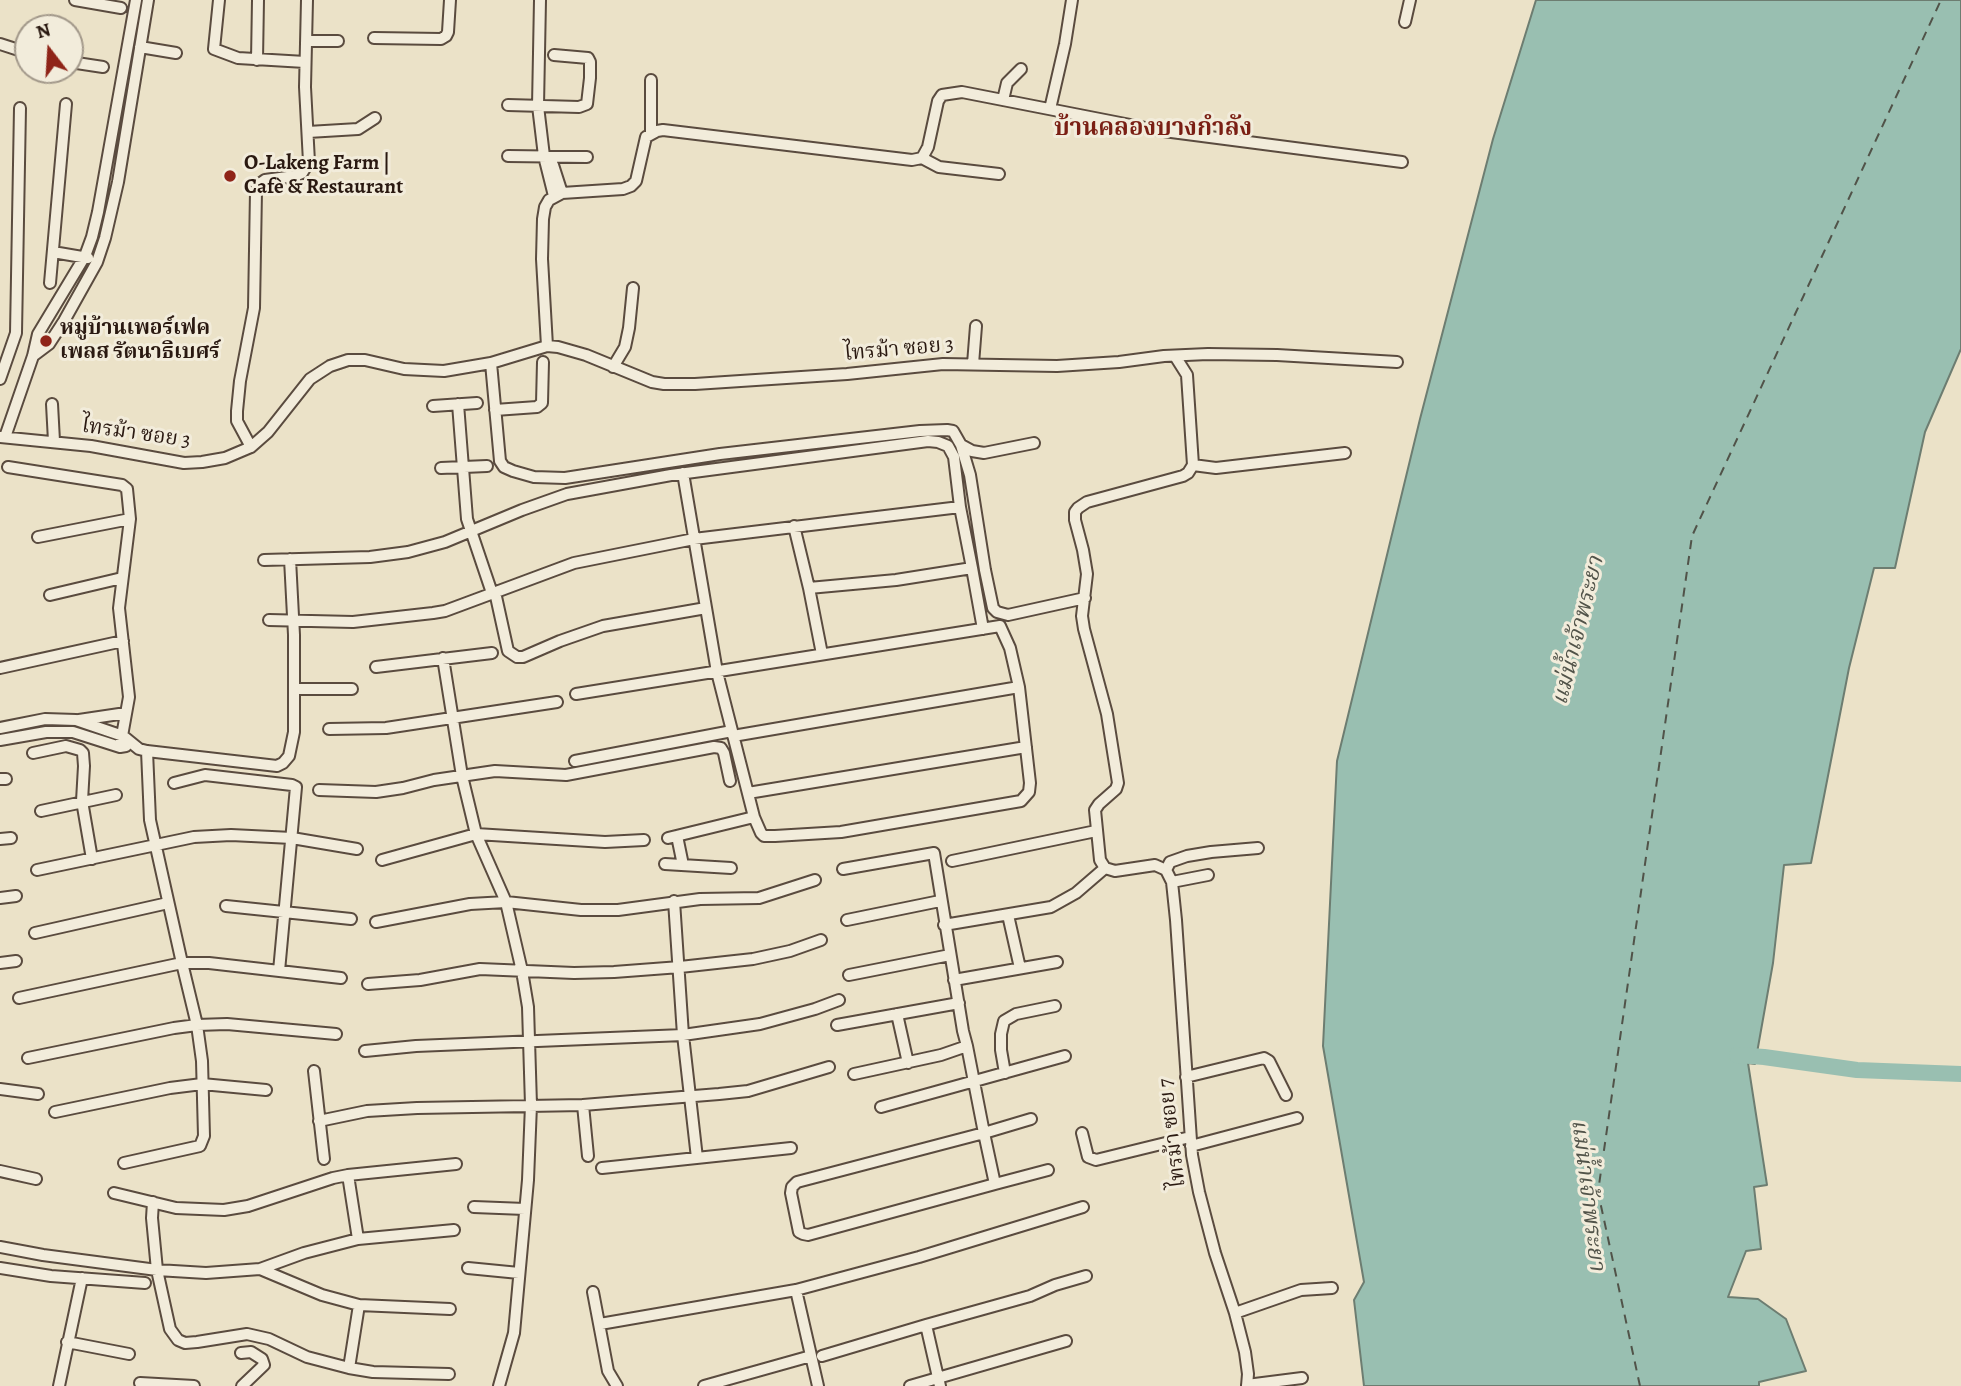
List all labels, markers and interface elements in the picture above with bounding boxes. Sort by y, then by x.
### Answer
north arrow [14,14,84,84]
text: N [33,16,54,45]
district label: บ้านคลองบางกำลัง [1054,115,1252,143]
place label: O-Lakeng Farm | Cafè & Restaurant [244,151,403,201]
marker: O-Lakeng Farm | Cafè & Restaurant [222,168,238,184]
place label: หมู่บ้านเพอร์เฟค เพลส รัตนาธิเบศร์ [60,316,220,366]
marker: หมู่บ้านเพอร์เฟค เพลส รัตนาธิเบศร์ [38,333,54,349]
street label: ไทรม้า ซอย 3 [843,333,955,367]
street label: ไทรม้า ซอย 3 [80,414,192,454]
water label: แม่น้ำเจ้าพระยา [1547,554,1611,708]
street label: ไทรม้า ซอย 7 [1154,1077,1192,1189]
water label: แม่น้ำเจ้าพระยา [1564,1118,1610,1272]

